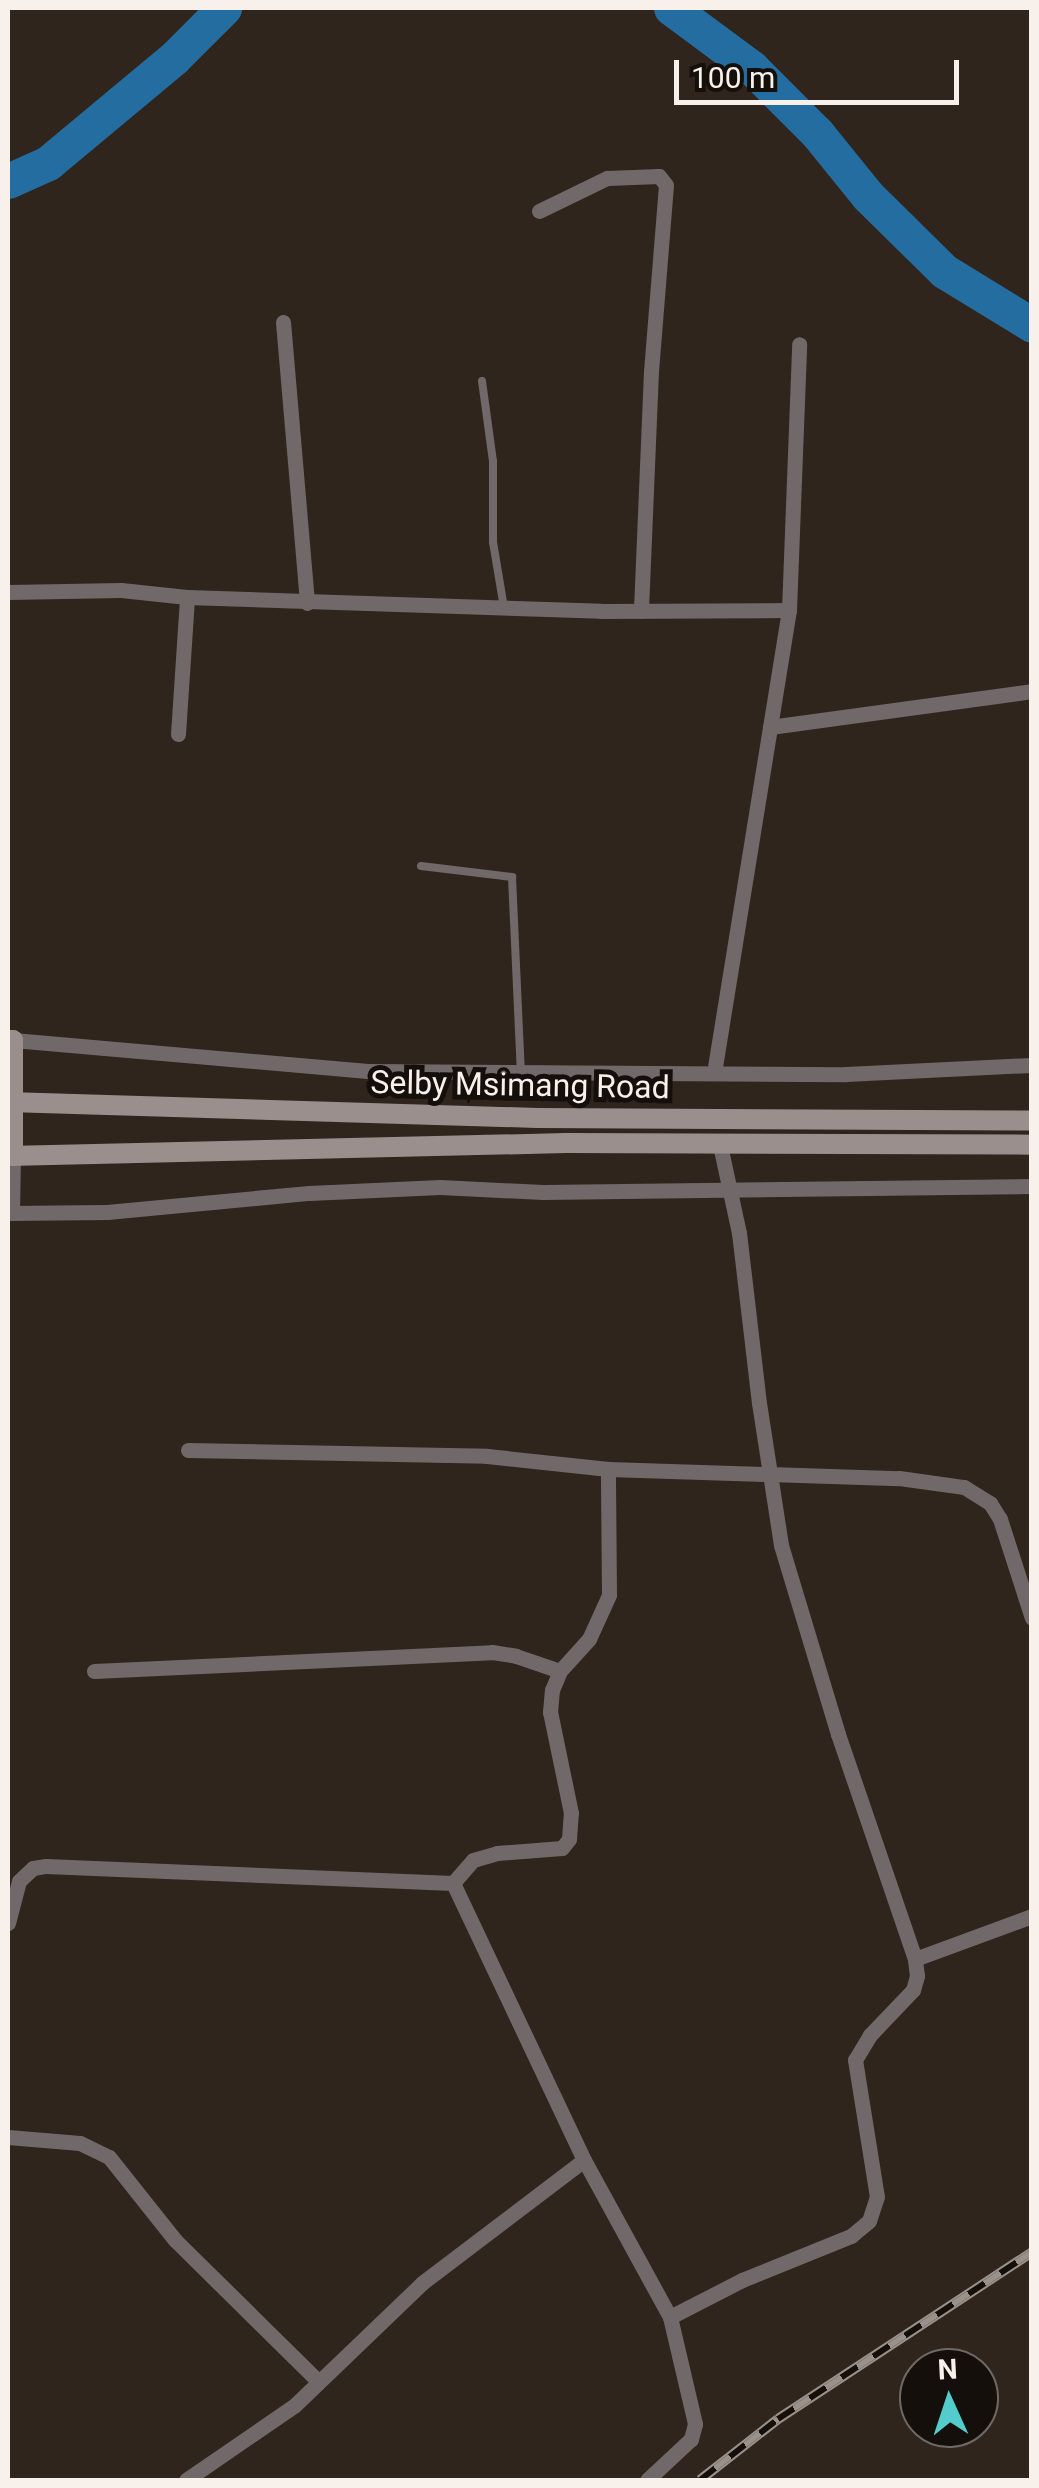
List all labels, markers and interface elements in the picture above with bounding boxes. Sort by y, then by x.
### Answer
scale bar [679,40,964,102]
text: 100 m [691,60,775,95]
street label: Selby Msimang Road [370,1063,670,1107]
north arrow [899,2348,999,2448]
text: N [937,2353,958,2387]

